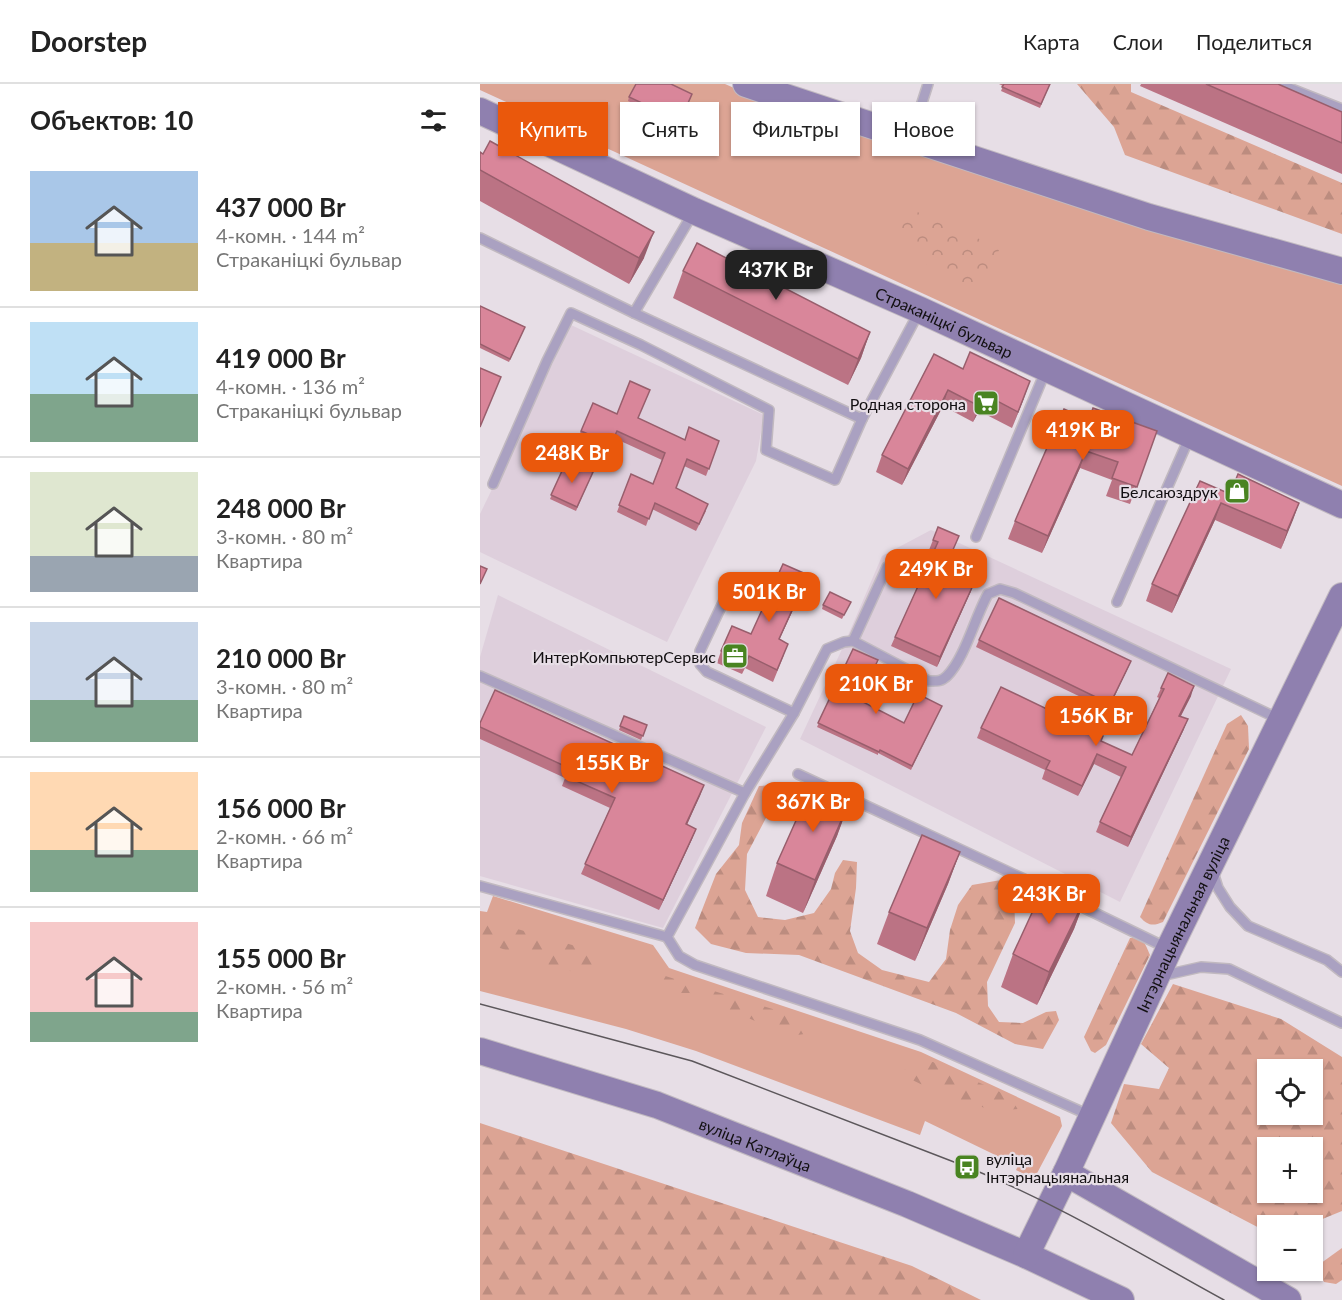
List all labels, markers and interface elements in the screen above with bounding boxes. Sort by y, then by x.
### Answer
text: Doorstep [30,24,147,58]
text: Карта [1023,29,1080,54]
text: Слои [1113,29,1163,54]
text: Поделиться [1196,29,1312,54]
chip: Купить [498,102,608,156]
chip: Снять [620,102,719,156]
chip: Фильтры [731,102,860,156]
chip: Новое [872,102,975,156]
text: Объектов: 10 [30,104,193,136]
icon: filters [417,104,450,137]
text: 437 000 Br [216,191,346,223]
icon: home [78,195,150,267]
text: 4-комн. · 144 m² [216,223,365,247]
text: Страканіцкі бульвар [216,247,402,271]
pin: 437K Br [721,250,831,301]
text: 437K Br [739,257,813,281]
street label: Страканіцкі бульвар [873,282,1016,361]
text: 419 000 Br [216,342,346,374]
icon: home [78,346,150,418]
text: 4-комн. · 136 m² [216,374,365,398]
supermarket icon: Родная сторона [971,388,1001,418]
place label: Родная сторона [850,394,966,413]
text: Страканіцкі бульвар [216,398,402,422]
pin: 419K Br [1028,410,1138,461]
text: 419K Br [1046,417,1120,441]
pin: 248K Br [517,433,627,484]
text: 248K Br [535,440,609,464]
shop icon: Белсаюздрук [1222,476,1252,506]
place label: Белсаюздрук [1120,482,1219,501]
text: 248 000 Br [216,492,346,524]
icon: home [78,496,150,568]
text: 3-комн. · 80 m² [216,524,353,548]
text: Квартира [216,548,303,572]
pin: 249K Br [881,549,991,600]
text: 249K Br [899,556,973,580]
pin: 501K Br [714,572,824,623]
text: 501K Br [732,579,806,603]
office icon: ИнтерКомпьютерСервис [720,641,750,671]
text: 210 000 Br [216,642,346,674]
icon: home [78,646,150,718]
place label: ИнтерКомпьютерСервис [532,647,716,666]
pin: 210K Br [821,664,931,715]
text: 210K Br [839,671,913,695]
text: 3-комн. · 80 m² [216,674,353,698]
pin: 156K Br [1041,696,1151,747]
text: Квартира [216,698,303,722]
text: 156K Br [1059,703,1133,727]
pin: 155K Br [557,743,667,794]
text: 155K Br [575,750,649,774]
pin: 367K Br [758,782,868,833]
text: 367K Br [776,789,850,813]
text: 156 000 Br [216,792,346,824]
icon: home [78,796,150,868]
text: 2-комн. · 66 m² [216,824,353,848]
street label: Інтэрнацыянальная вуліца [1132,833,1232,1015]
text: Квартира [216,848,303,872]
pin: 243K Br [994,874,1104,925]
text: 243K Br [1012,881,1086,905]
text: 155 000 Br [216,942,346,974]
icon: home [78,946,150,1018]
text: 2-комн. · 56 m² [216,974,353,998]
text: Квартира [216,998,303,1022]
map controls [1257,1059,1323,1281]
button: locate [1257,1059,1323,1125]
street label: вуліца Катлаўца [697,1113,814,1175]
button: + [1257,1137,1323,1203]
place label: вуліца Інтэрнацыянальная [986,1149,1129,1186]
bus stop icon: вуліца Інтэрнацыянальная [952,1152,982,1182]
button: − [1257,1215,1323,1281]

